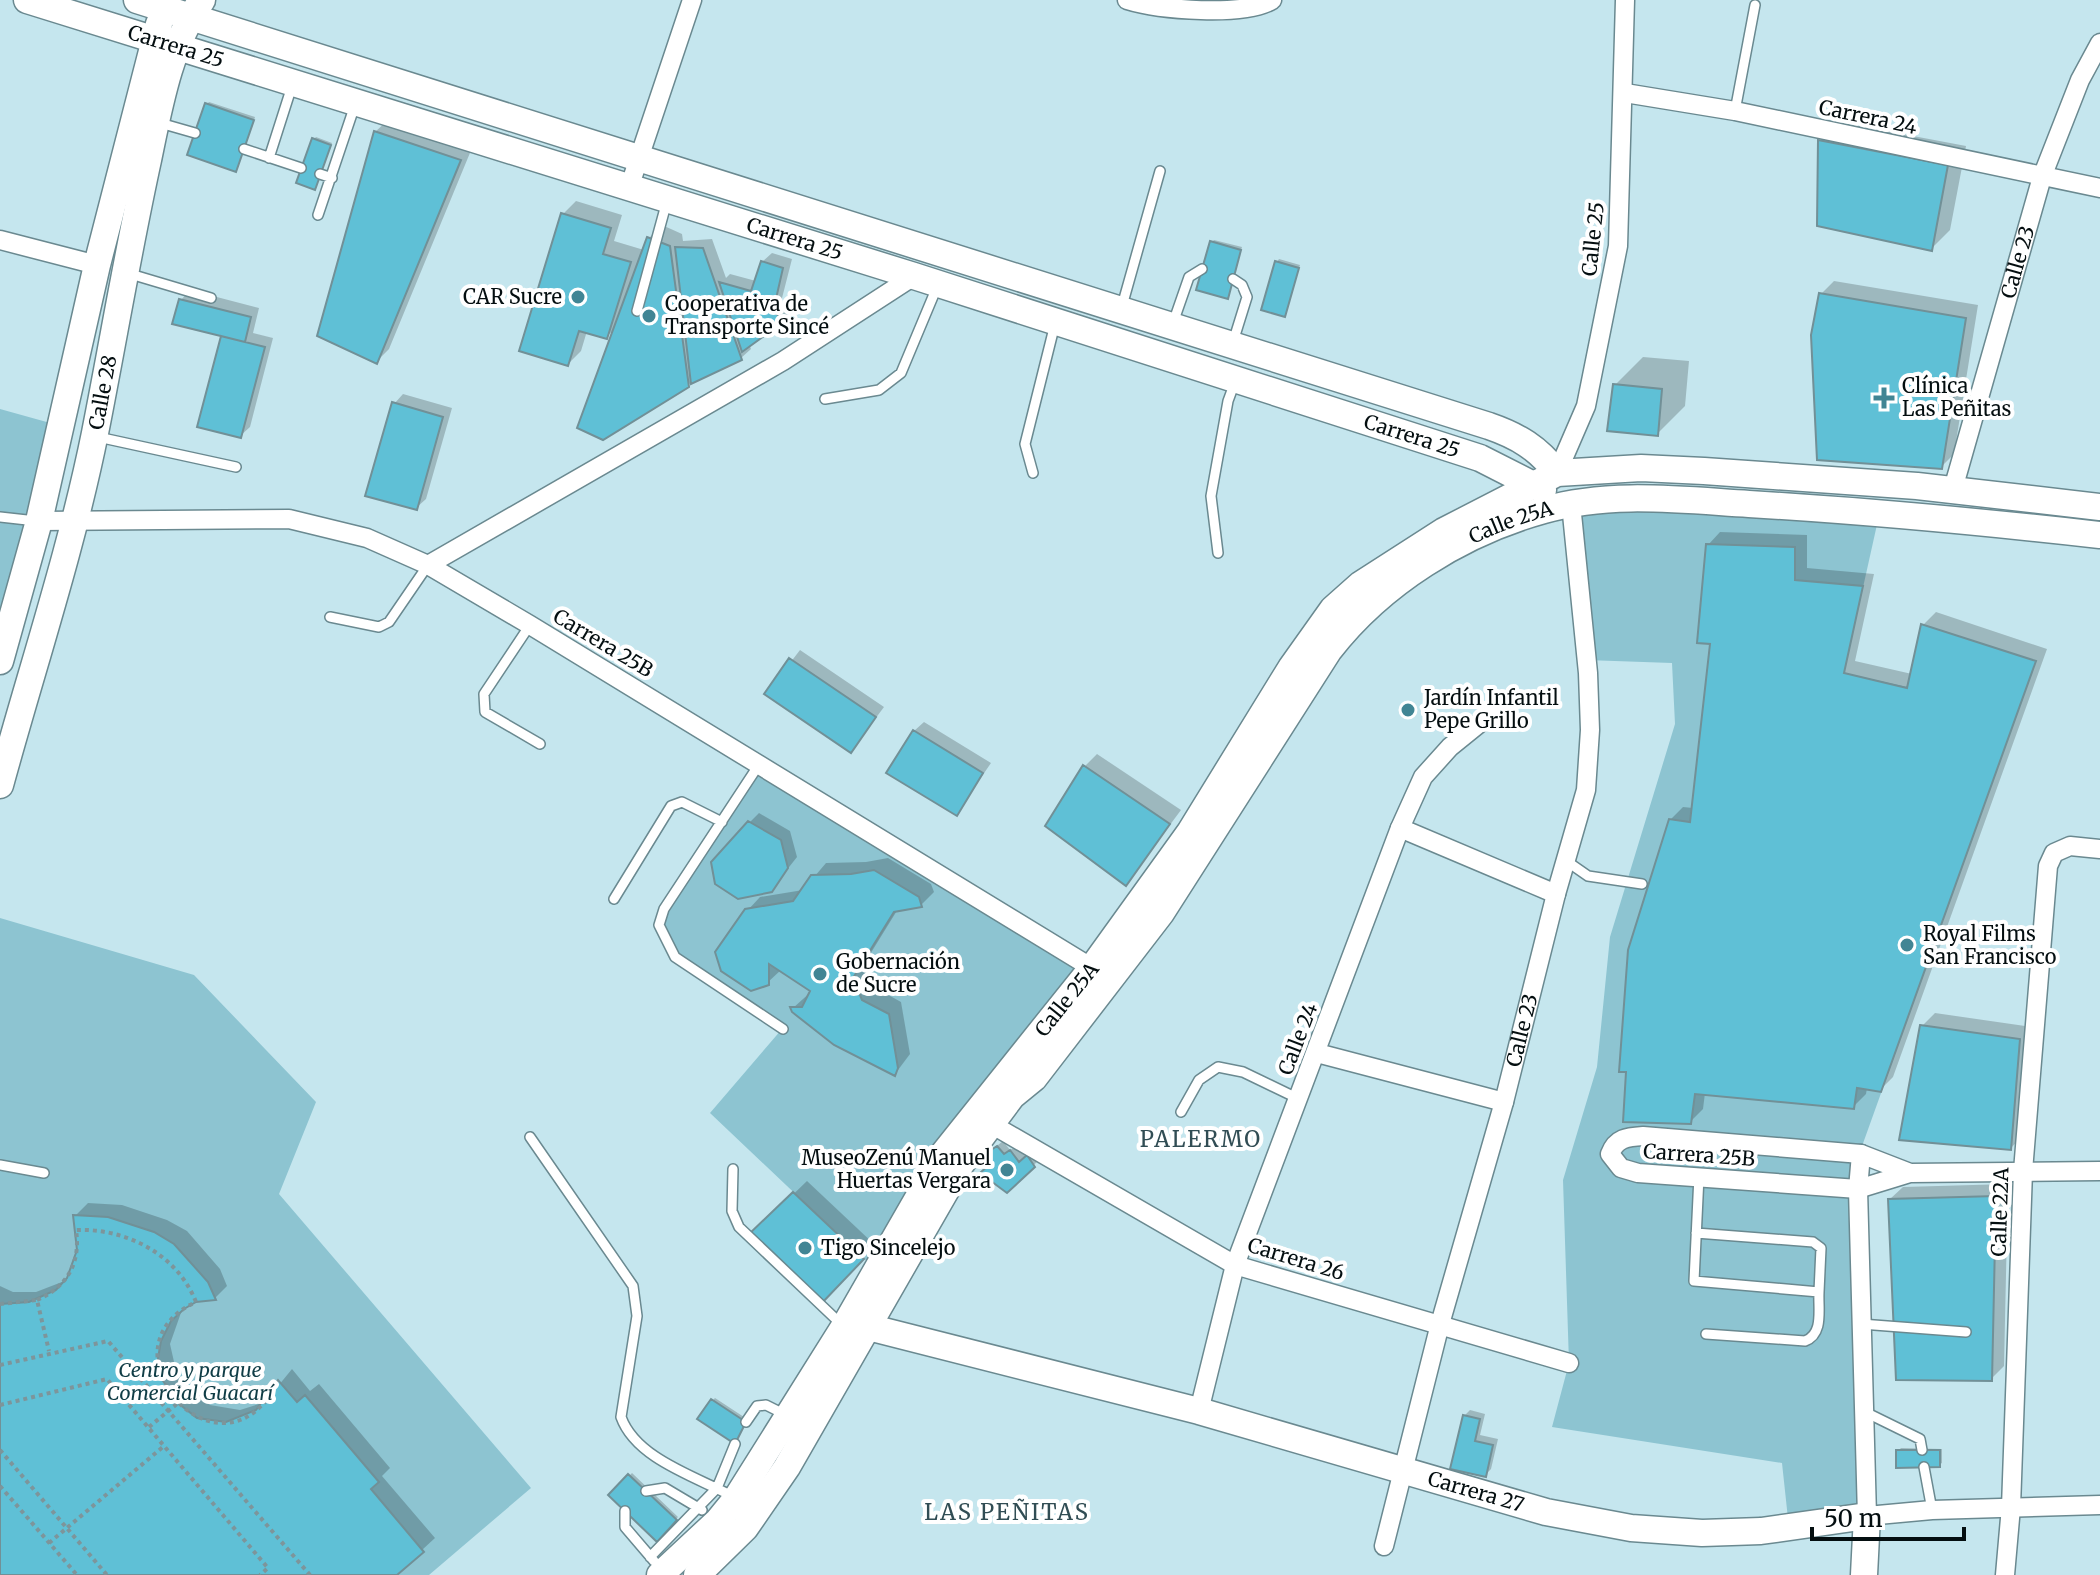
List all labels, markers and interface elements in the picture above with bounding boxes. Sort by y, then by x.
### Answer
street label: Carrera 25 [125,19,227,73]
street label: Carrera 24 [1817,94,1920,139]
street label: Calle 25 [1576,201,1609,277]
street label: Carrera 25 [744,212,846,265]
street label: Calle 23 [1995,223,2039,301]
place label: CAR Sucre [463,284,562,309]
marker: CAR Sucre [569,288,587,306]
place label: Cooperativa de Transporte Sincé [665,291,829,339]
marker: Cooperativa de Transporte Sincé [640,307,658,325]
street label: Calle 28 [83,353,122,432]
place label: Clínica Las Peñitas [1902,373,2011,421]
marker: Clínica Las Peñitas [1873,387,1895,409]
street label: Carrera 25 [1361,409,1463,463]
street label: Calle 25A [1465,495,1557,549]
street label: Carrera 25B [549,603,658,682]
place label: Jardín Infantil Pepe Grillo [1423,685,1559,733]
marker: Jardín Infantil Pepe Grillo [1399,701,1417,719]
place label: Royal Films San Francisco [1923,921,2057,969]
marker: Royal Films San Francisco [1898,936,1916,954]
place label: Gobernación de Sucre [836,949,960,997]
street label: Calle 25A [1029,956,1104,1041]
marker: Gobernación de Sucre [811,965,829,983]
street label: Calle 23 [1500,991,1543,1069]
street label: Calle 24 [1272,999,1323,1078]
district label: PALERMO [1140,1125,1262,1153]
street label: Carrera 25B [1642,1138,1756,1171]
place label: MuseoZenú Manuel Huertas Vergara [802,1145,991,1193]
marker: MuseoZenú Manuel Huertas Vergara [998,1161,1016,1179]
street label: Calle 22A [1985,1166,2014,1257]
street label: Carrera 26 [1245,1232,1347,1285]
place label: Tigo Sincelejo [821,1235,956,1260]
marker: Tigo Sincelejo [796,1239,814,1257]
park label: Centro y parque Comercial Guacarí [107,1357,275,1405]
street label: Carrera 27 [1425,1465,1527,1517]
scale bar [1812,1491,1964,1541]
district label: LAS PEÑITAS [924,1498,1090,1526]
text: 50 m [1824,1503,1883,1534]

